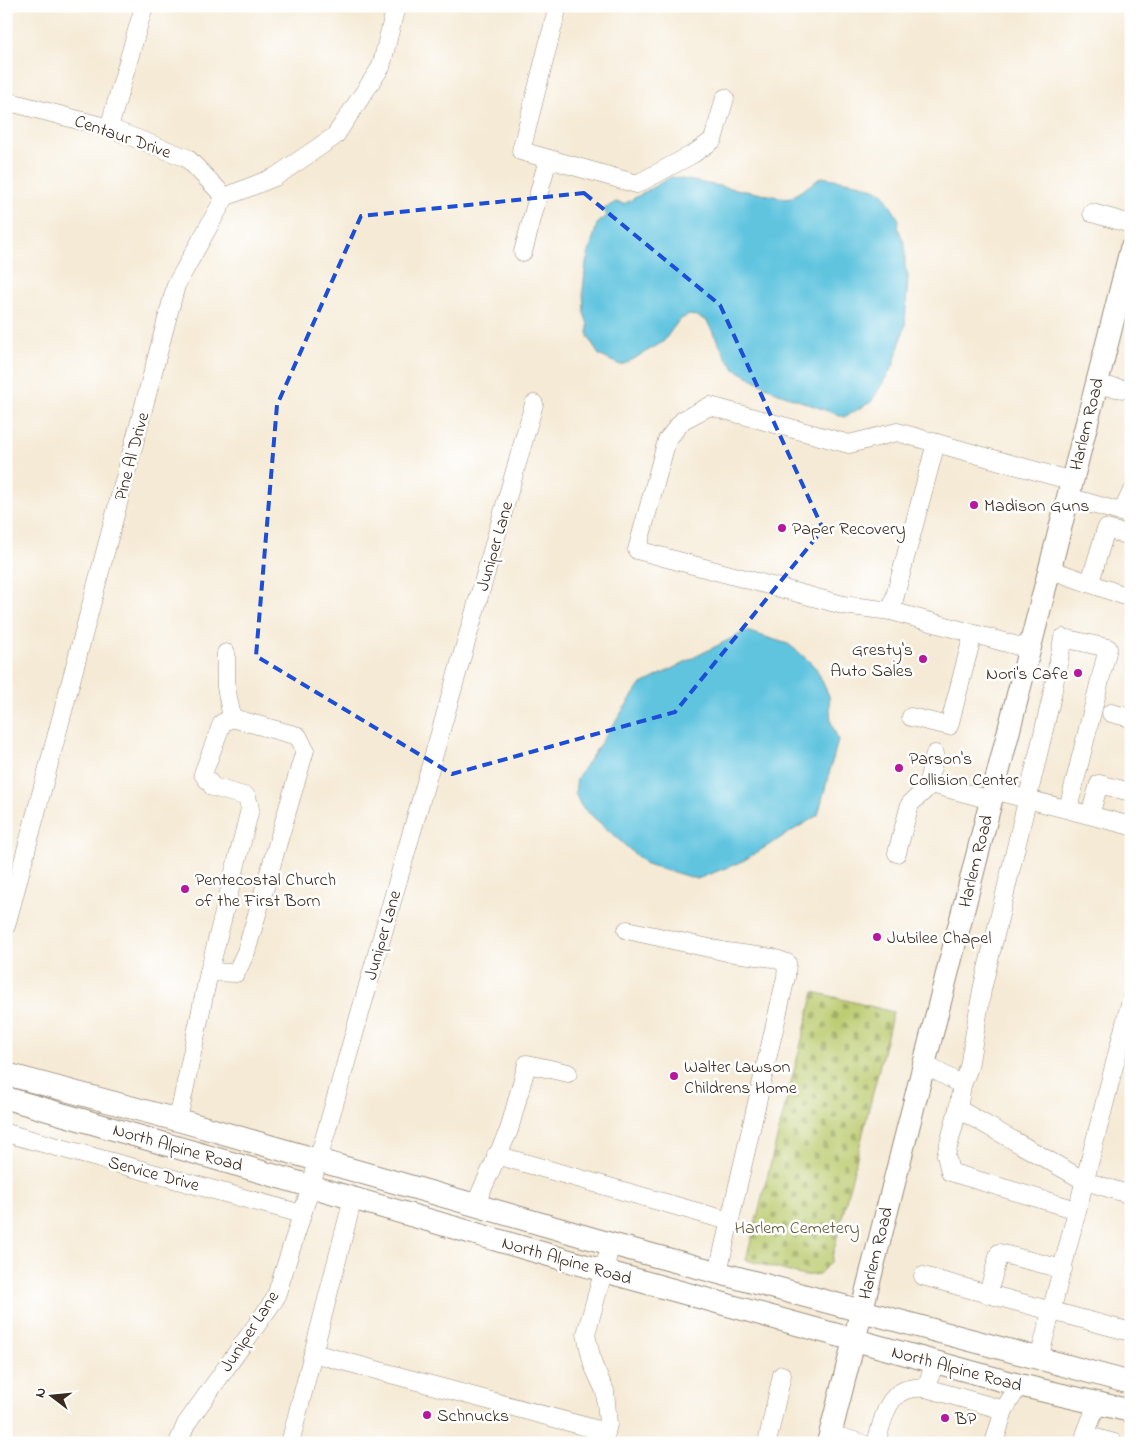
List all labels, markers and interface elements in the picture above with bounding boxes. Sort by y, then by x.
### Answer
street label: Centaur Drive [71,109,175,167]
street label: Harlem Road [1064,376,1112,473]
street label: Pine Al Drive [109,409,157,503]
place label: Madison Guns [984,494,1089,520]
street label: Juniper Lane [471,498,521,595]
marker: Madison Guns [968,499,980,511]
place label: Paper Recovery [792,517,906,543]
marker: Paper Recovery [776,522,788,534]
place label: Gresty's Auto Sales [830,638,913,685]
marker: Gresty's Auto Sales [917,653,929,665]
place label: Nori's Cafe [986,662,1069,688]
marker: Nori's Cafe [1072,667,1084,679]
place label: Parson's Collision Center [909,747,1019,794]
marker: Parson's Collision Center [893,762,905,774]
street label: Harlem Road [953,813,1001,910]
place label: Pentecostal Church of the First Born [195,868,336,915]
marker: Pentecostal Church of the First Born [179,883,191,895]
street label: Juniper Lane [359,887,409,984]
place label: Jubilee Chapel [887,926,991,952]
marker: Jubilee Chapel [871,931,883,943]
place label: Walter Lawson Childrens Home [684,1055,798,1102]
marker: Walter Lawson Childrens Home [668,1070,680,1082]
street label: North Alpine Road [109,1118,245,1180]
street label: Service Drive [105,1150,203,1200]
street label: Harlem Road [853,1205,901,1302]
park label: Harlem Cemetery [735,1216,860,1242]
street label: North Alpine Road [498,1231,634,1293]
street label: Juniper Lane [215,1285,287,1378]
street label: North Alpine Road [888,1340,1025,1400]
north arrow [28,1372,78,1422]
text: N [30,1385,52,1400]
place label: Schnucks [437,1404,509,1430]
place label: BP [954,1407,977,1433]
marker: Schnucks [421,1409,433,1421]
marker: BP [939,1412,951,1424]

